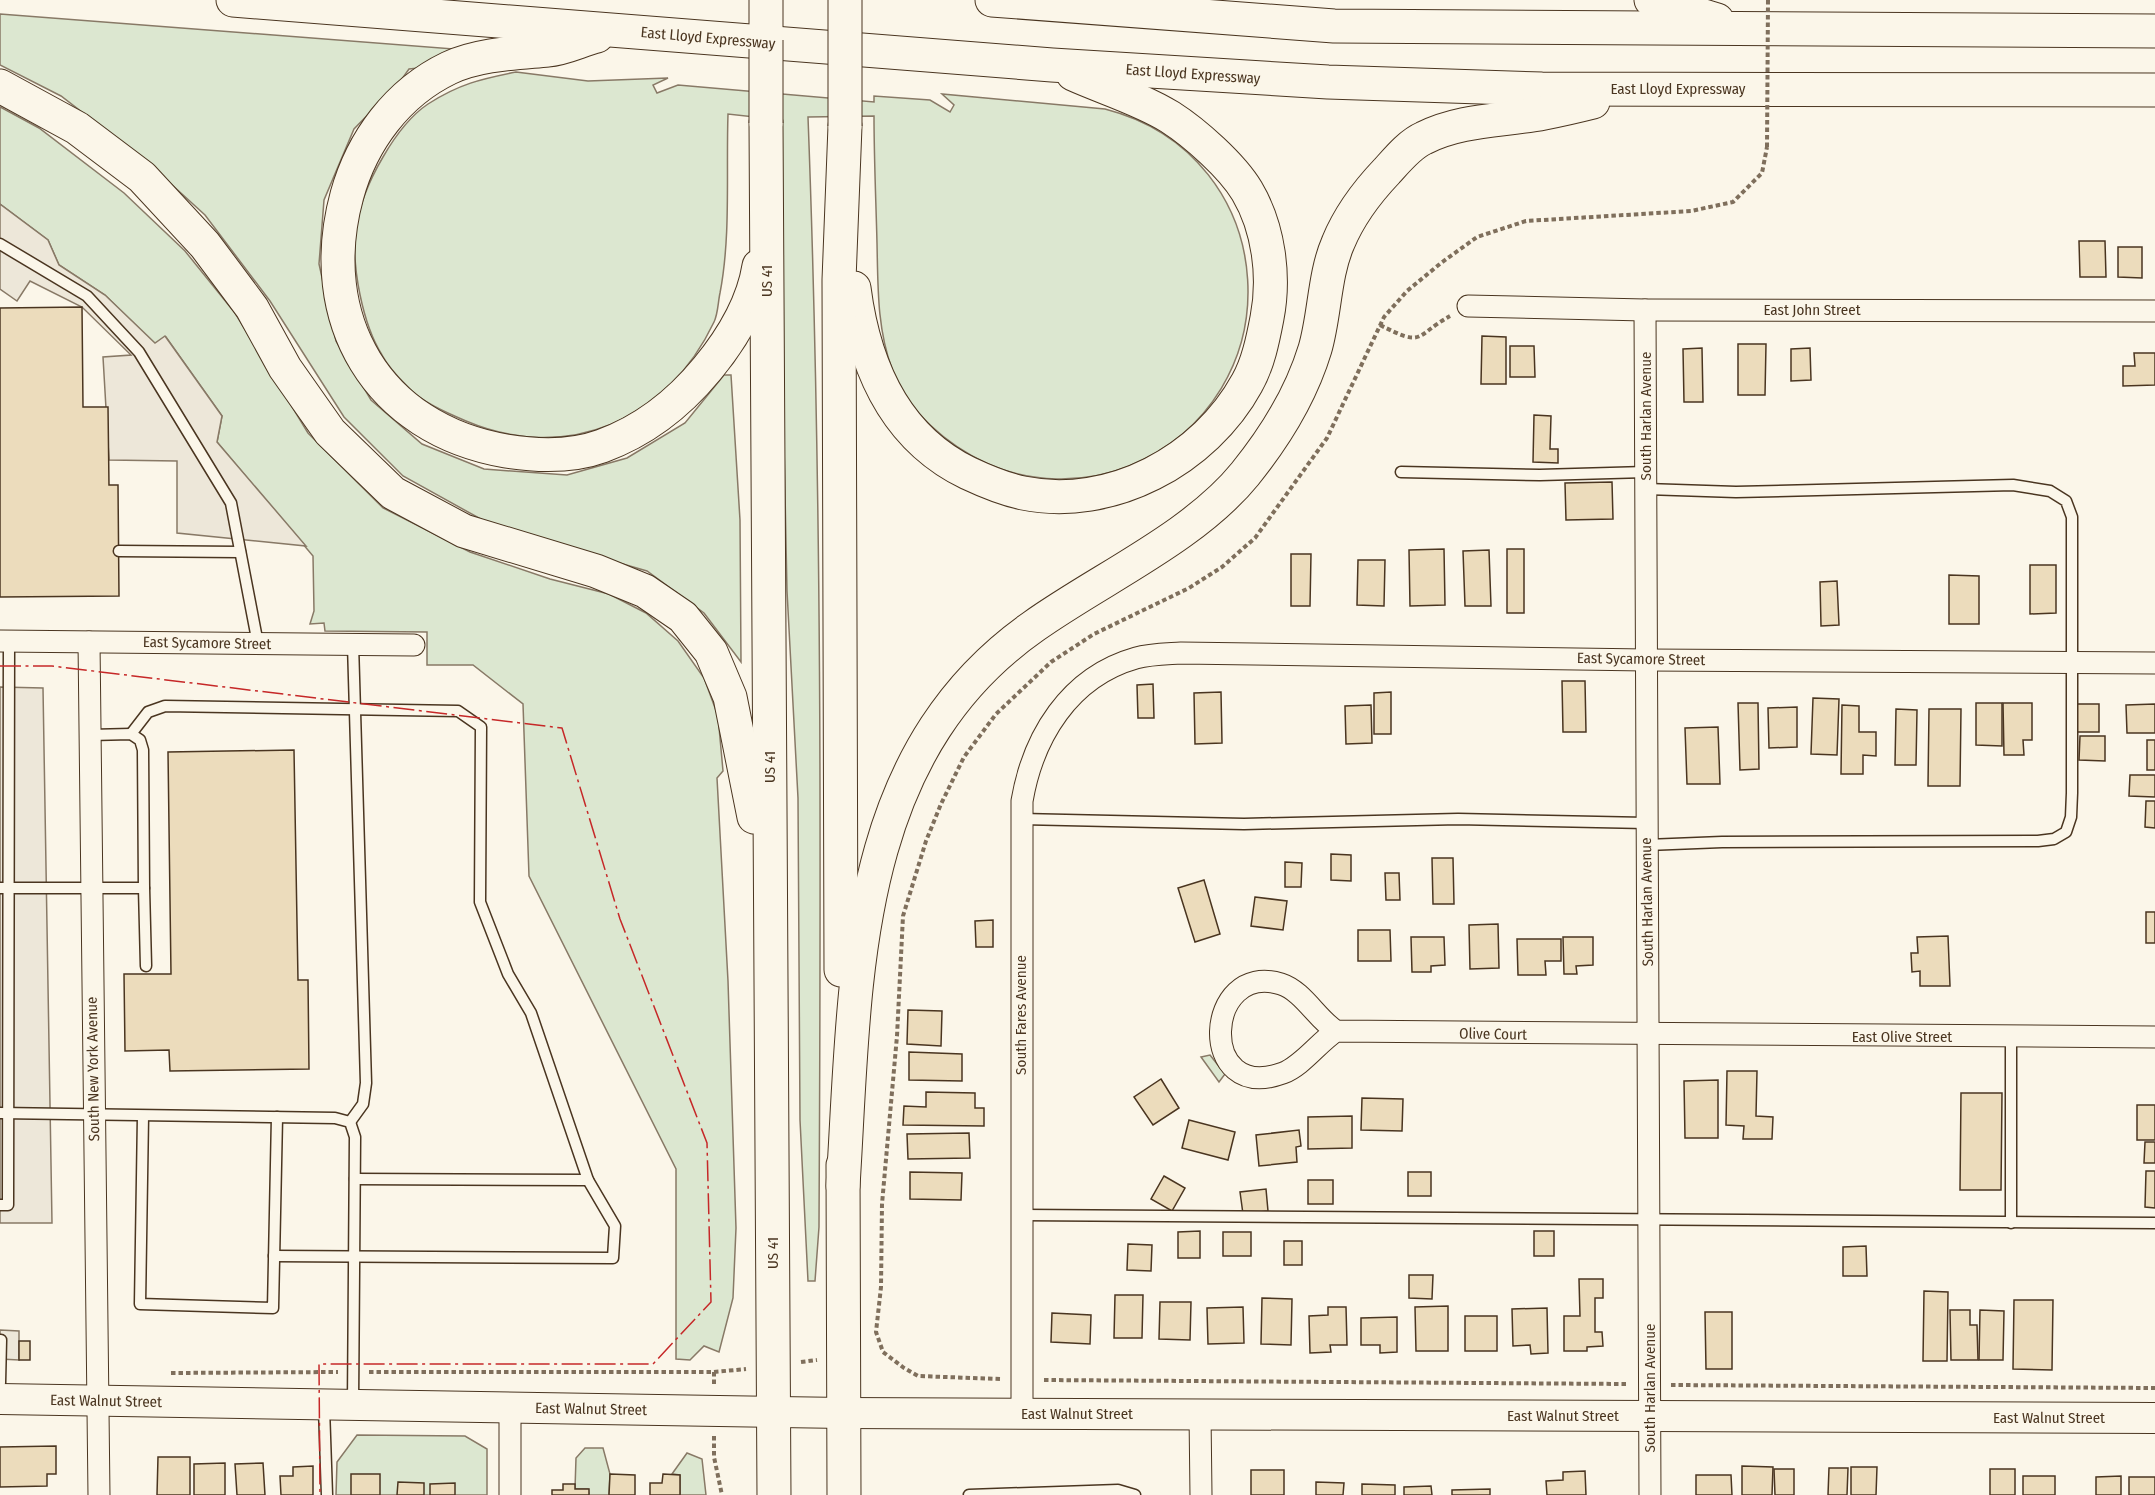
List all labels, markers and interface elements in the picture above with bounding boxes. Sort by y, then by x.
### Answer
street label: East Lloyd Expressway [640,23,776,53]
street label: East Lloyd Expressway [1125,60,1261,88]
street label: East Lloyd Expressway [1610,80,1746,98]
street label: US 41 [758,265,776,297]
street label: East John Street [1763,301,1861,319]
street label: South Harlan Avenue [1637,352,1655,480]
street label: East Sycamore Street [143,633,272,653]
street label: East Sycamore Street [1577,649,1706,669]
street label: US 41 [761,751,779,783]
street label: South Harlan Avenue [1637,837,1657,967]
street label: South Fares Avenue [1012,955,1030,1075]
street label: South New York Avenue [83,997,103,1141]
street label: Olive Court [1459,1024,1527,1044]
street label: East Olive Street [1852,1028,1952,1046]
street label: US 41 [764,1237,782,1269]
street label: South Harlan Avenue [1641,1324,1659,1452]
street label: East Walnut Street [50,1391,162,1411]
street label: East Walnut Street [535,1399,647,1419]
street label: East Walnut Street [1021,1405,1133,1423]
street label: East Walnut Street [1507,1407,1619,1425]
street label: East Walnut Street [1993,1409,2105,1427]

